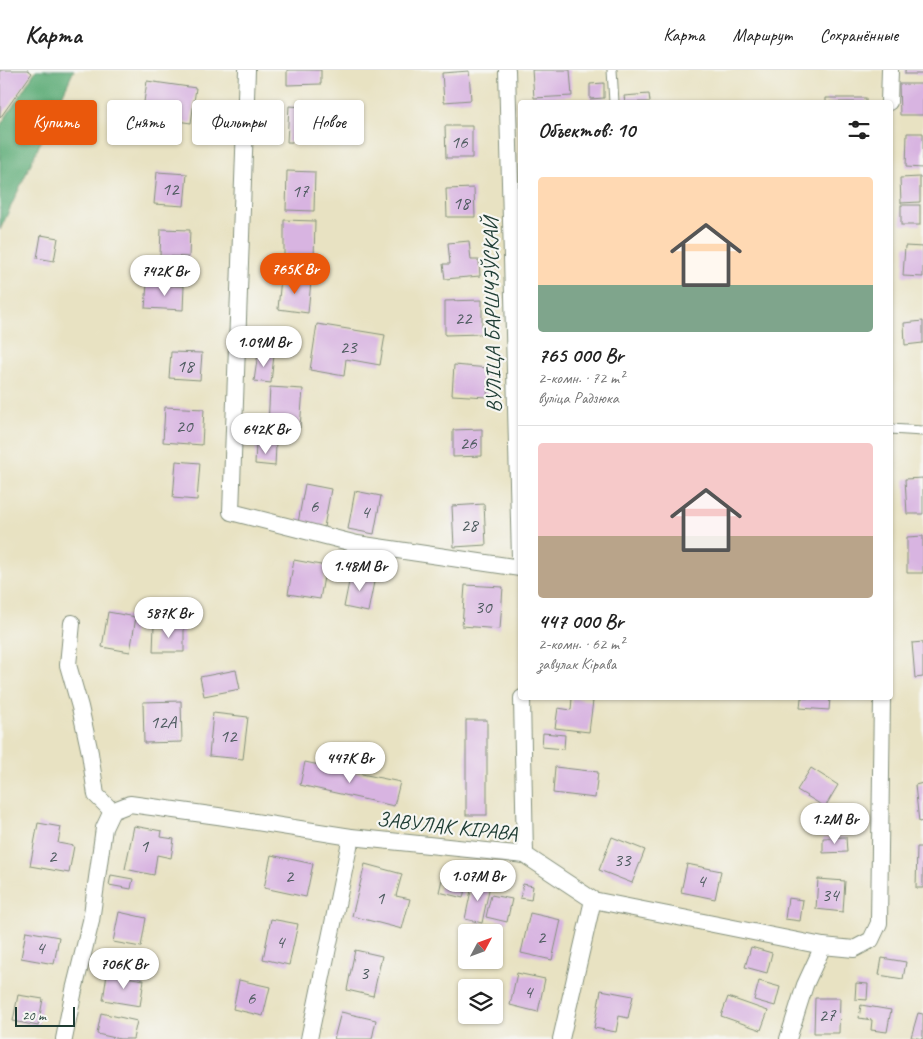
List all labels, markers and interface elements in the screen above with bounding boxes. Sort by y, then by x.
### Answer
text: Карта [25,20,82,50]
text: Карта [663,24,704,46]
text: Маршрут [732,24,792,46]
text: Сохранённые [820,24,898,46]
chip: Купить [15,100,97,145]
chip: Снять [107,100,182,145]
chip: Фильтры [192,100,284,145]
chip: Новое [294,100,364,145]
icon: filters [845,116,873,144]
text: Объектов: 10 [538,117,635,143]
house number: 16 [450,130,469,154]
house number: 12 [161,177,180,201]
house number: 17 [291,179,310,203]
house number: 18 [452,191,472,215]
icon: home [661,210,751,300]
street label: ВУЛІЦА БАРШЧЭЎСКАЙ [477,213,507,413]
pin: 765K Br [249,252,341,295]
pin: 742K Br [119,254,211,297]
text: 765K Br [271,259,319,279]
text: 742K Br [141,261,189,281]
house number: 22 [454,306,473,330]
pin: 1.09M Br [212,326,316,368]
text: 1.09M Br [237,332,291,352]
house number: 23 [339,335,358,359]
text: 765 000 Br [538,342,623,368]
house number: 18 [176,354,196,378]
text: 2-комн. · 72 m² [538,368,624,388]
text: вуліца Радзюка [538,388,619,408]
pin: 642K Br [220,412,312,455]
house number: 20 [175,414,194,438]
text: 642K Br [242,419,290,439]
house number: 26 [459,431,478,455]
icon: home [661,475,751,565]
house number: 6 [310,494,320,518]
house number: 4 [361,500,372,524]
house number: 28 [460,513,480,537]
pin: 1.48M Br [308,550,412,592]
text: 1.48M Br [333,556,387,576]
house number: 30 [474,595,493,619]
pin: 587K Br [123,596,215,639]
text: 587K Br [145,603,193,623]
text: 447 000 Br [538,608,623,634]
text: 2-комн. · 62 m² [538,634,624,654]
text: завулак Кірава [538,654,616,674]
house number: 12А [150,710,178,734]
house number: 12 [219,724,238,748]
pin: 447K Br [304,742,396,784]
text: 447K Br [326,748,374,768]
pin: 1.2M Br [789,802,881,845]
street label: ЗАВУЛАК КІРАВА [375,806,519,846]
text: 1.2M Br [811,809,859,829]
house number: 1 [140,834,150,858]
house number: 2 [48,844,58,868]
house number: 33 [613,848,632,872]
pin: 1.07M Br [426,860,530,902]
house number: 2 [285,864,295,888]
text: 1.07M Br [451,866,505,886]
house number: 4 [697,869,708,893]
house number: 34 [821,883,841,907]
house number: 1 [376,886,386,910]
north arrow [458,924,502,969]
map controls [458,924,503,1024]
house number: 2 [537,925,547,949]
house number: 4 [276,930,287,954]
house number: 4 [36,936,47,960]
pin: 706K Br [78,948,170,990]
text: 706K Br [100,954,148,974]
house number: 3 [360,961,370,985]
button: layers [458,979,503,1024]
house number: 4 [524,980,535,1004]
house number: 6 [247,986,257,1010]
house number: 27 [818,1003,837,1027]
scale bar [15,1004,75,1027]
text: 20 m [22,1007,46,1024]

